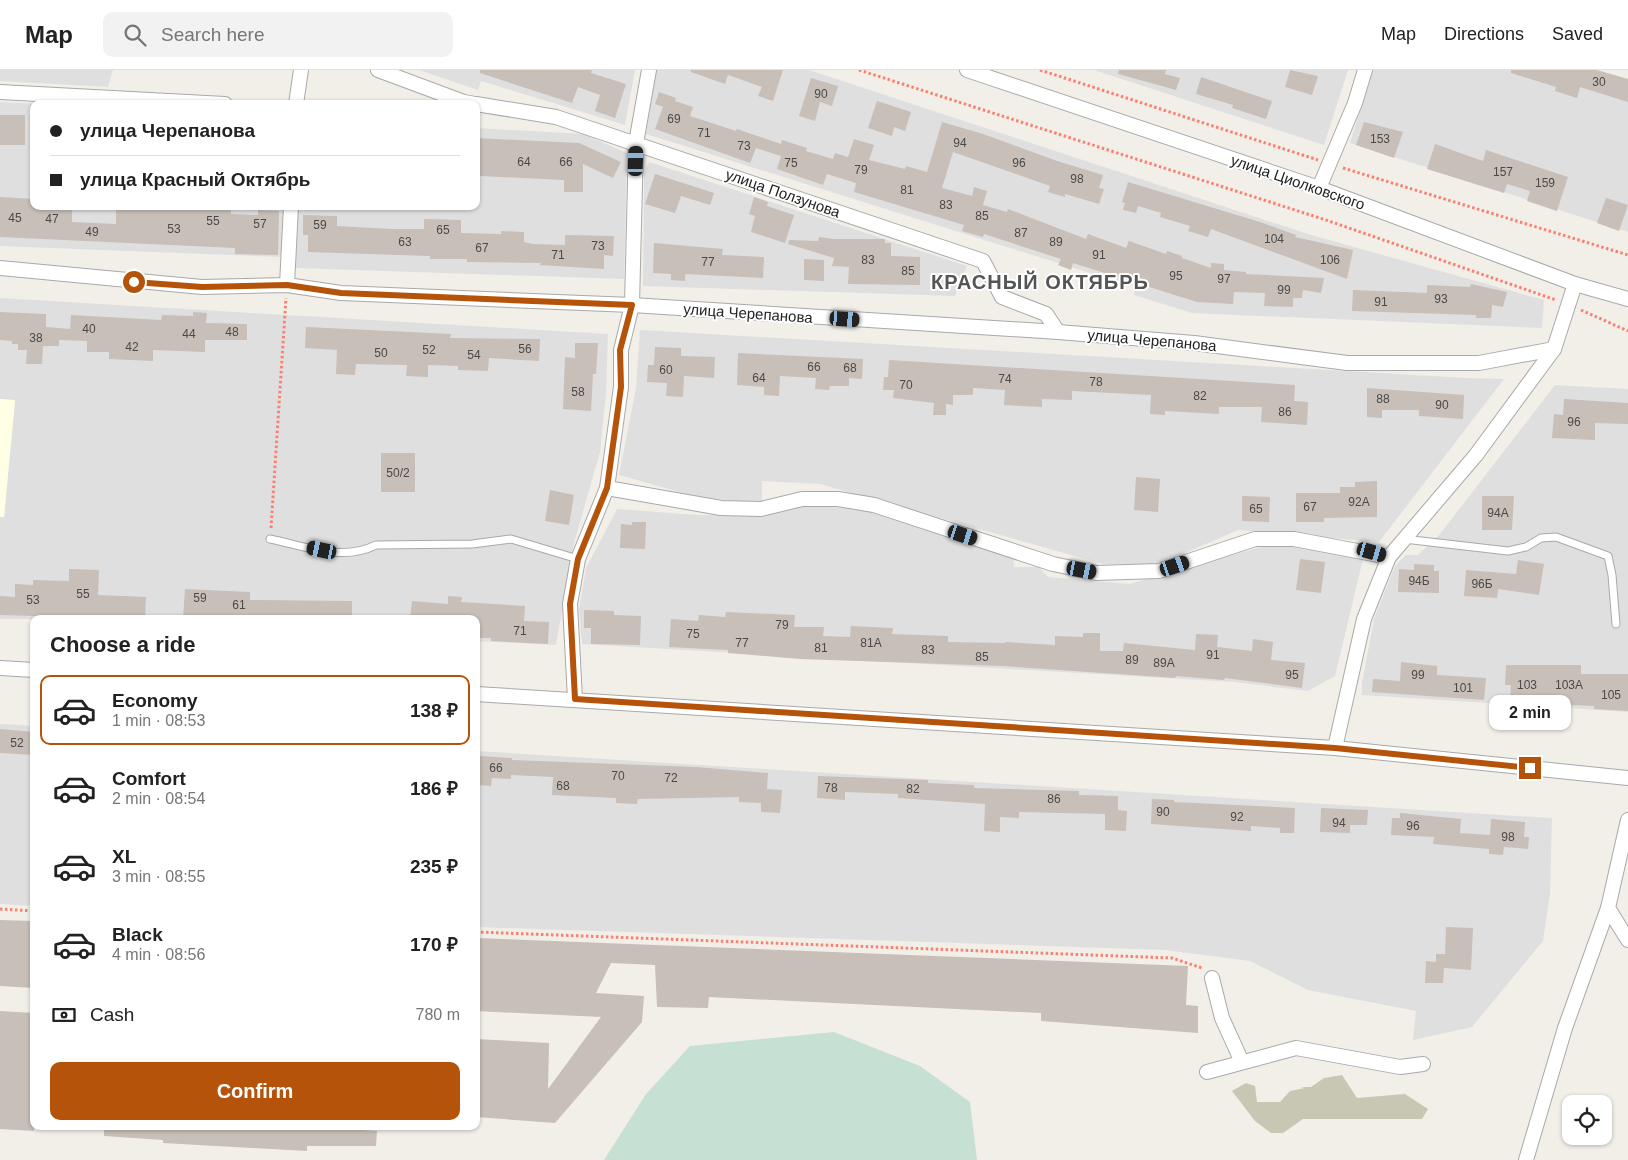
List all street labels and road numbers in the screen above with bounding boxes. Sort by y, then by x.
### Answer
street label: улица Циолковского [1229,151,1367,213]
street label: улица Ползунова [724,165,843,221]
street label: улица Черепанова [683,300,814,326]
street label: улица Черепанова [1087,326,1218,354]

